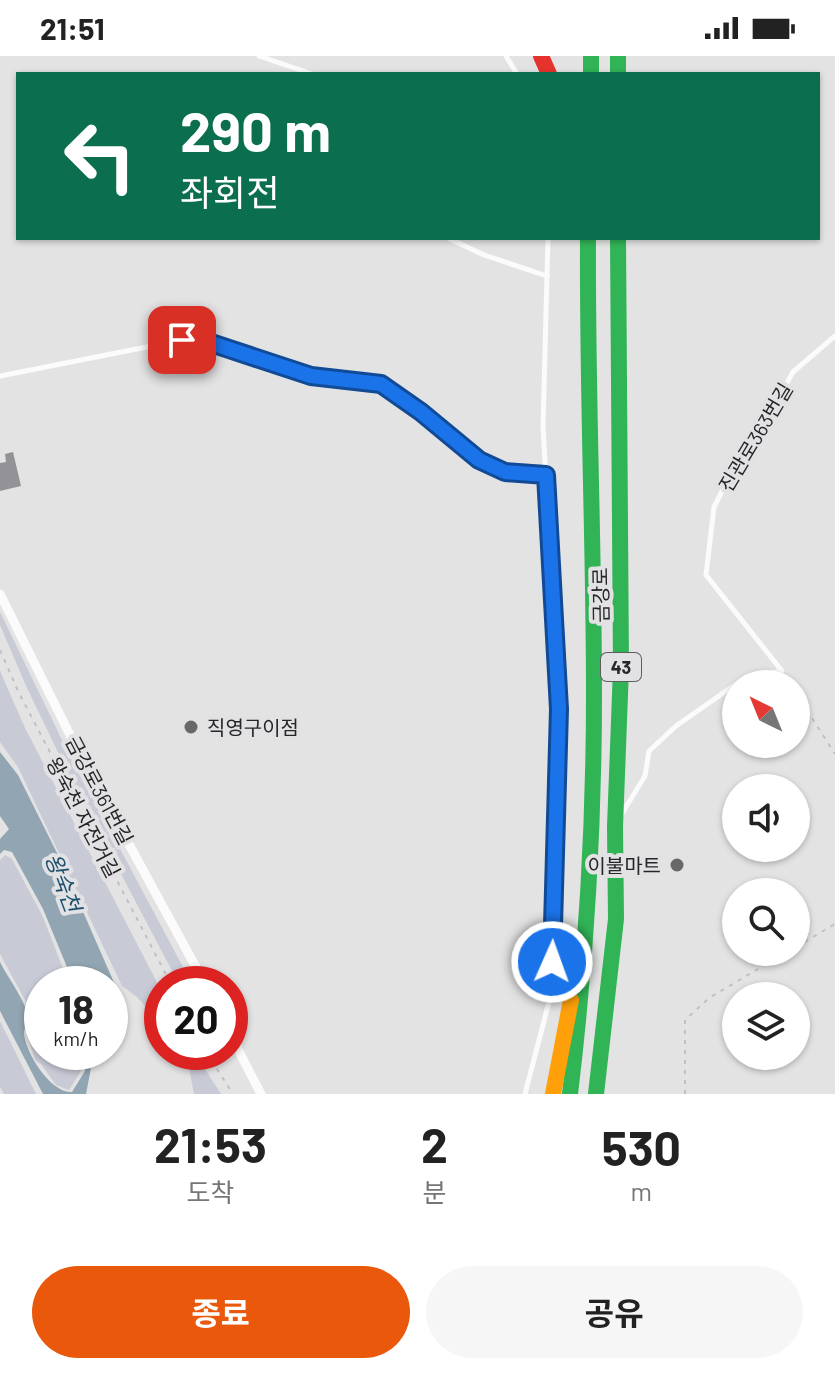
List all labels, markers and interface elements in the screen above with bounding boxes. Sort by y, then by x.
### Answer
text: 21:51 [40,10,105,46]
text: 290 m [180,96,331,163]
icon: left [48,104,152,208]
text: 좌회전 [180,170,279,213]
pin [148,306,216,374]
icon: arrive [160,318,204,362]
street label: 진관로363번길 [713,378,797,496]
street label: 금강로 [588,567,612,623]
road number: 43 [601,653,641,681]
north arrow [722,670,810,758]
map controls [722,670,810,1070]
place label: 직영구이점 [207,715,299,739]
marker: 직영구이점 [182,718,200,736]
street label: 금강로361번길 [61,732,139,848]
street label: 왕숙천 자전거길 [42,753,126,881]
button: sound [722,774,810,862]
water label: 왕숙천 [41,849,88,918]
place label: 이불마트 [587,853,661,877]
marker: 이불마트 [668,856,686,874]
button: search [722,878,810,966]
position arrow [510,920,594,1004]
speed limit sign: 20 [144,966,248,1070]
button: layers [722,982,810,1070]
text: 18 [58,984,94,1032]
text: km/h [53,1026,99,1050]
text: 21:53 [154,1115,267,1173]
text: 2 [421,1115,448,1173]
text: 530 [602,1118,681,1176]
text: m [631,1175,652,1206]
text: 도착 [187,1176,234,1207]
text: 분 [422,1176,446,1207]
button: 종료 [32,1266,410,1358]
button: 공유 [426,1266,803,1358]

